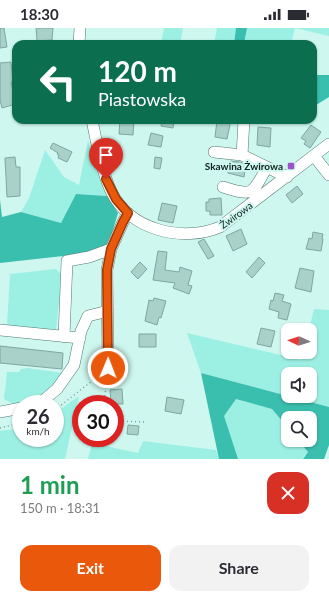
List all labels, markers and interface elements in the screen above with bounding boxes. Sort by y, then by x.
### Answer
text: 18:30 [20,5,59,23]
text: 120 m [98,54,177,88]
icon: left [32,56,84,108]
text: Piastowska [98,88,186,110]
pin [89,138,123,179]
icon: arrive [95,144,117,166]
place label: Skawina Żwirowa [205,160,283,172]
marker: Skawina Żwirowa [286,161,296,171]
street label: Żwirowa [217,199,255,231]
north arrow [281,323,317,359]
map controls [281,323,317,447]
position arrow [87,347,129,389]
button: sound [281,367,317,403]
speed limit sign: 30 [72,395,124,447]
text: 26 [26,404,50,428]
button: search [281,411,317,447]
text: km/h [26,425,50,437]
text: 1 min [20,470,80,499]
button: close [267,472,309,514]
text: 150 m · 18:31 [20,500,100,516]
button: Exit [20,545,161,591]
button: Share [169,545,309,591]

